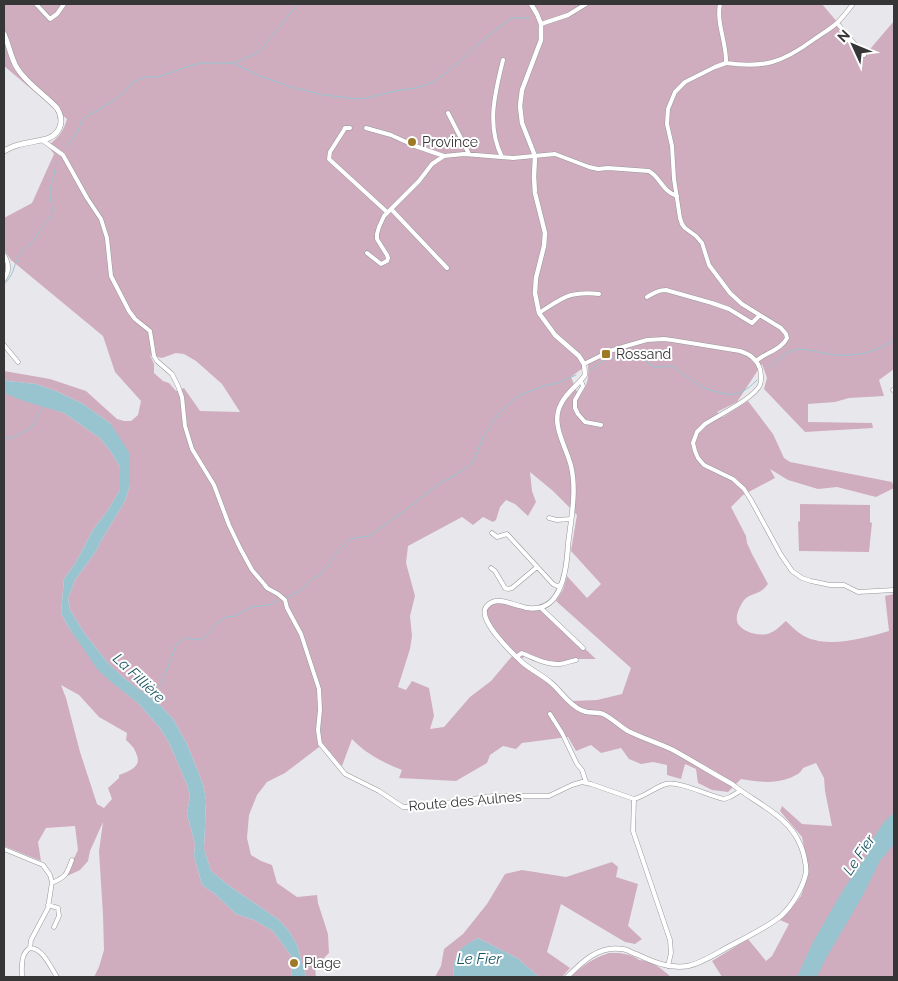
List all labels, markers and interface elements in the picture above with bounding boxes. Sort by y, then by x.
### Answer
north arrow [828,20,878,70]
text: N [834,27,853,45]
place label: Province [422,134,478,150]
marker: Province [406,136,418,148]
place label: Rossand [616,346,671,362]
marker: Rossand [600,348,612,360]
water label: La Fillière [109,649,169,707]
street label: Route des Aulnes [408,788,522,814]
water label: Le Fier [839,831,879,879]
water label: Le Fier [457,950,502,968]
place label: Plage [304,955,341,971]
marker: Plage [288,957,300,969]

